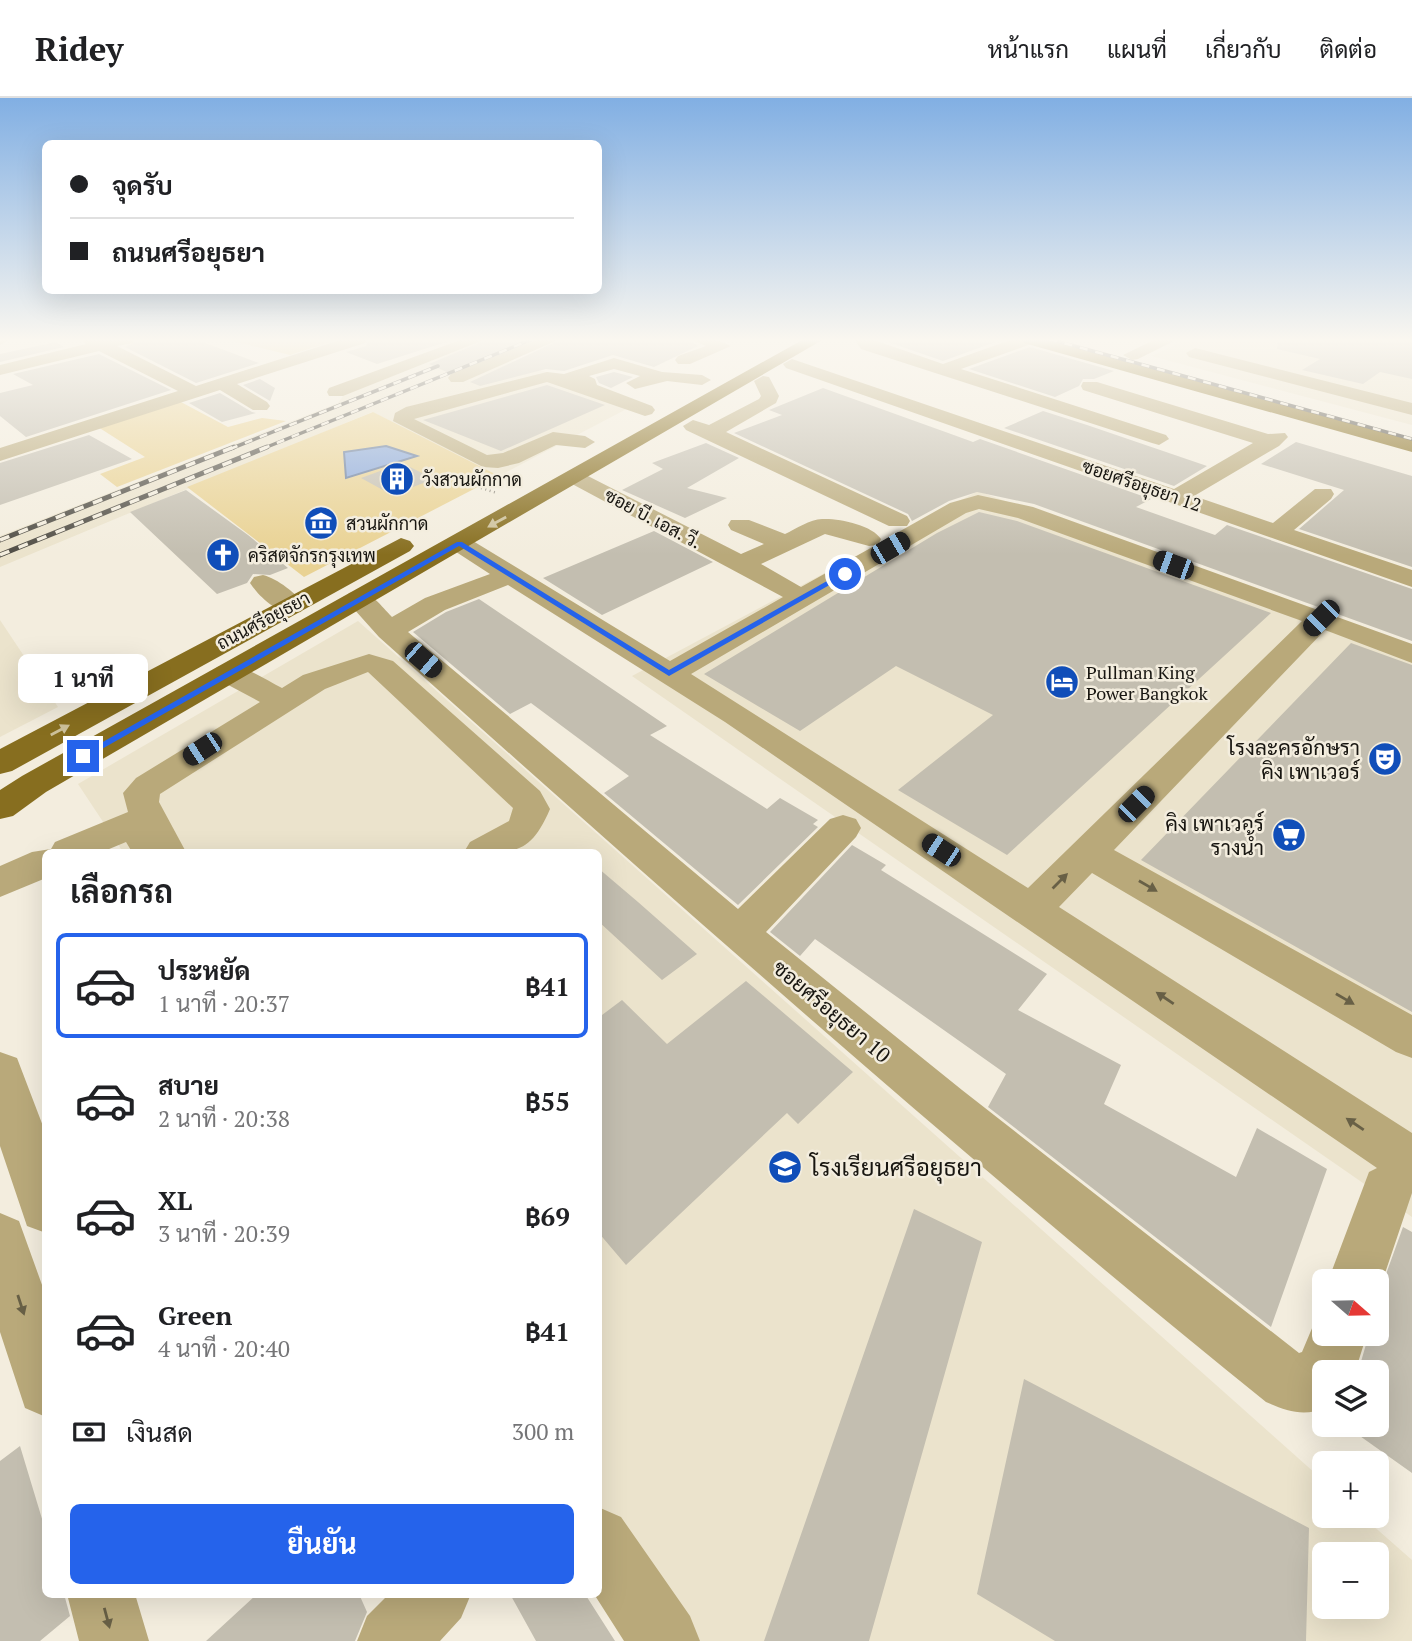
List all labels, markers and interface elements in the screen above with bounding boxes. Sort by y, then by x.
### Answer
text: Ridey [35,27,123,70]
text: หน้าแรก [988,33,1069,65]
text: แผนที่ [1107,33,1167,65]
text: เกี่ยวกับ [1205,33,1282,65]
text: ติดต่อ [1320,33,1377,65]
text: จุดรับ [112,168,173,202]
text: ถนนศรีอยุธยา [112,235,265,269]
street label: ซอยศรีอยุธยา 12 [1079,453,1205,518]
building icon: วังสวนผักกาด [378,460,416,498]
place label: วังสวนผักกาด [422,467,522,491]
street label: ซอย บี. เอส. วี. [601,482,705,554]
museum icon: สวนผักกาด [302,504,340,542]
place label: สวนผักกาด [346,511,428,535]
one-way arrow [487,516,506,528]
car [867,528,914,568]
church icon: คริสตจักรกรุงเทพ [204,536,242,574]
place label: คริสตจักรกรุงเทพ [248,543,376,568]
car [1150,548,1197,582]
route start [829,558,861,590]
street label: ถนนศรีอยุธยา [212,585,314,656]
car [1299,596,1344,640]
car [401,638,446,682]
callout: 1 นาที [18,654,148,704]
place label: Pullman King Power Bangkok [1086,660,1208,705]
text: 1 นาที [52,663,114,694]
hotel icon: Pullman King Power Bangkok [1043,663,1081,701]
one-way arrow [50,724,70,736]
car [179,729,226,769]
place label: โรงละครอักษรา คิง เพาเวอร์ [1226,733,1360,785]
route end [67,740,99,772]
theatre icon: โรงละครอักษรา คิง เพาเวอร์ [1366,740,1404,778]
car [1114,782,1159,826]
place label: คิง เพาเวอร์ รางน้ำ [1165,809,1264,861]
supermarket icon: คิง เพาเวอร์ รางน้ำ [1270,816,1308,854]
car [918,830,965,870]
text: เลือกรถ [70,870,173,912]
one-way arrow [1052,873,1068,889]
one-way arrow [1138,880,1157,892]
text: ประหยัด [158,953,251,987]
icon: car [74,954,137,1017]
street label: ซอยศรีอยุธยา 10 [767,954,897,1069]
text: ฿41 [525,969,570,1003]
text: 1 นาที · 20:37 [158,988,290,1019]
one-way arrow [1156,992,1175,1005]
one-way arrow [1335,993,1355,1005]
text: สบาย [158,1068,219,1102]
icon: car [74,1069,137,1132]
text: ฿55 [525,1084,570,1118]
text: 2 นาที · 20:38 [158,1103,290,1134]
one-way arrow [1346,1117,1364,1131]
school or university icon: โรงเรียนศรีอยุธยา [766,1148,804,1186]
place label: โรงเรียนศรีอยุธยา [808,1151,982,1184]
text: XL [158,1183,192,1217]
icon: car [74,1184,137,1247]
text: ฿69 [525,1199,570,1233]
text: 3 นาที · 20:39 [158,1218,290,1249]
north arrow [1312,1269,1390,1346]
map controls [1312,1269,1389,1619]
one-way arrow [16,1295,26,1316]
text: Green [158,1298,232,1332]
icon: car [74,1299,137,1362]
text: ฿41 [525,1314,570,1348]
text: 4 นาที · 20:40 [158,1333,290,1364]
button: layers [1312,1360,1389,1437]
icon: cash [70,1413,108,1451]
text: เงินสด [126,1415,193,1449]
text: 300 m [512,1416,574,1447]
button: + [1312,1451,1389,1528]
button: ยืนยัน [70,1504,574,1584]
button: − [1312,1542,1389,1619]
one-way arrow [103,1607,113,1628]

